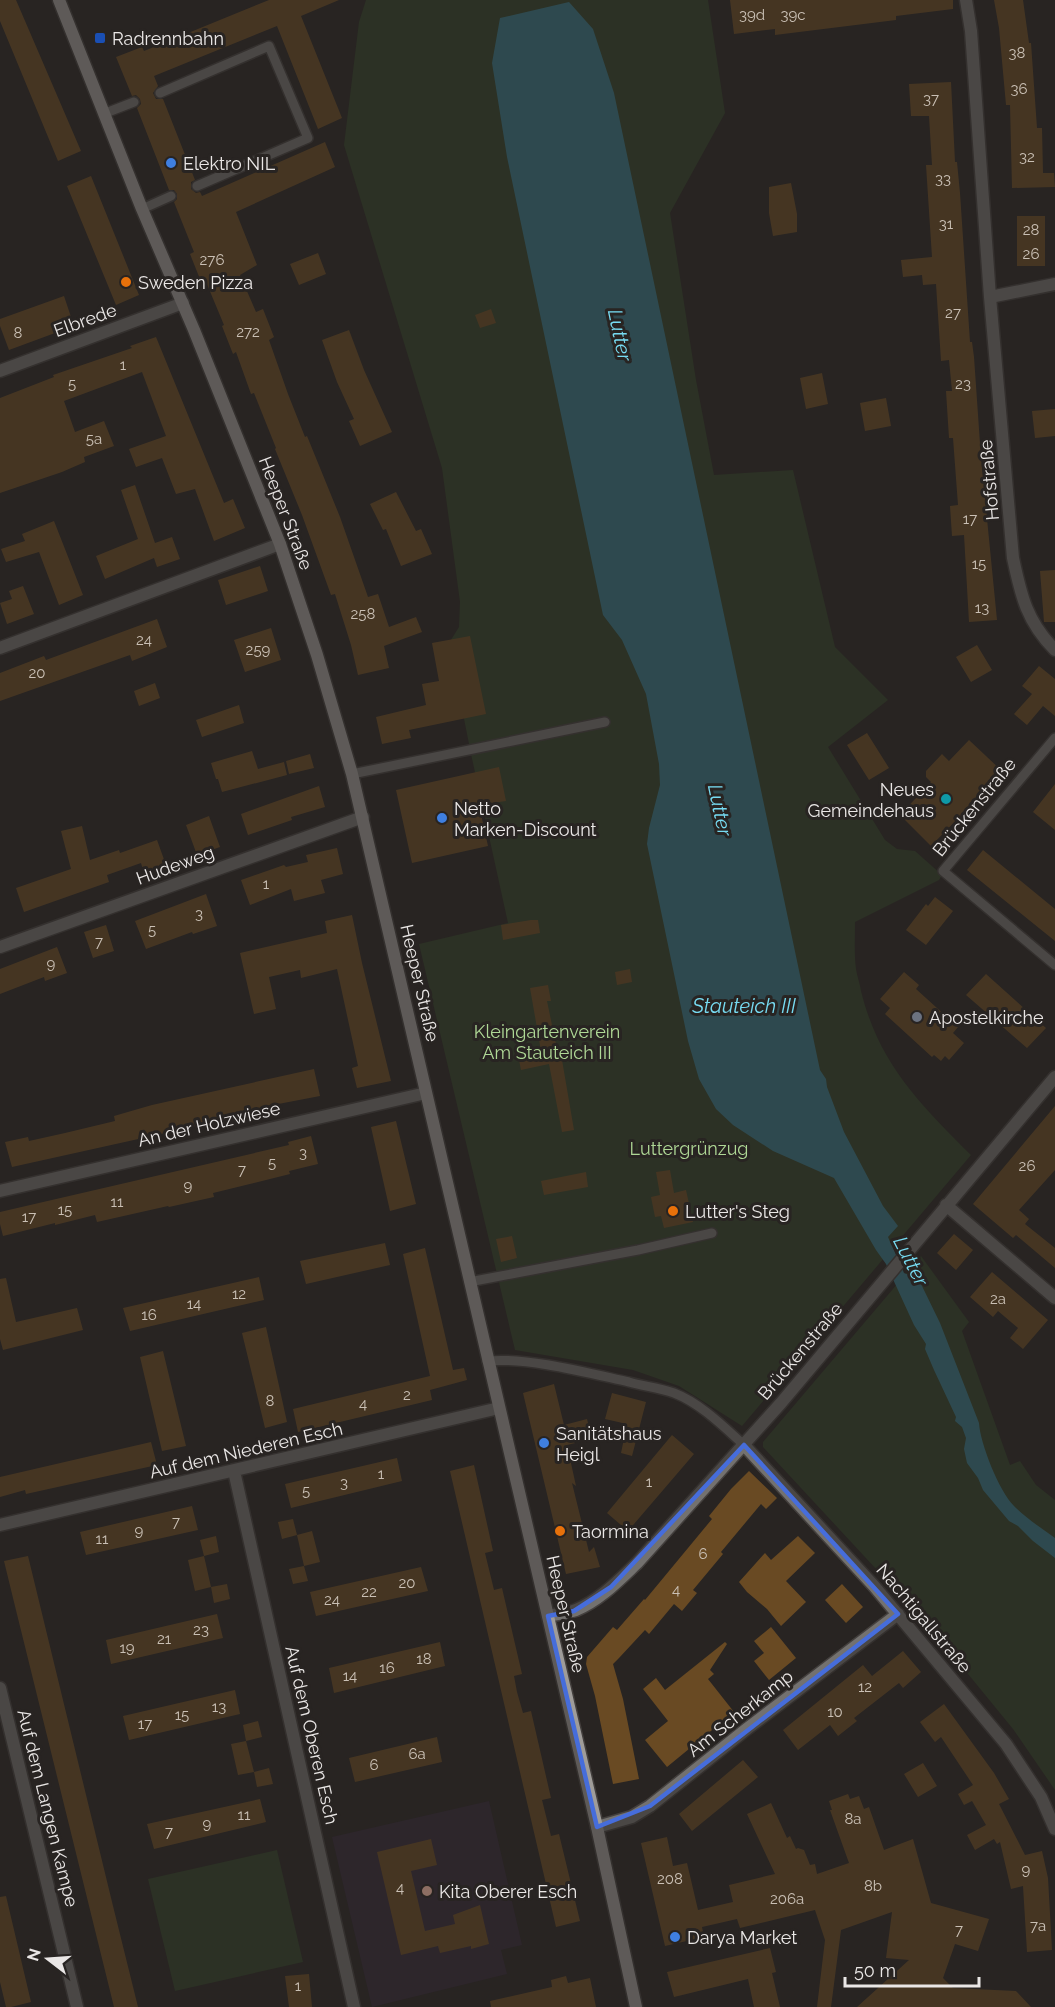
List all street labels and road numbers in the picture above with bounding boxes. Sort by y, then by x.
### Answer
street label: Elbrede [51,299,120,341]
street label: Hofstraße [975,438,1003,521]
street label: Heeper Straße [255,453,317,573]
street label: Brückenstraße [928,753,1020,860]
street label: Hudeweg [133,841,217,889]
street label: Heeper Straße [396,922,444,1044]
street label: An der Holzwiese [136,1097,283,1151]
street label: Brückenstraße [753,1298,847,1404]
street label: Auf dem Niederen Esch [147,1418,345,1482]
street label: Heeper Straße [542,1553,590,1675]
street label: Nachtigallstraße [872,1559,976,1677]
street label: Auf dem Oberen Esch [281,1644,343,1826]
street label: Am Scherkamp [683,1665,797,1761]
street label: Auf dem Langen Kampe [13,1707,83,1909]

